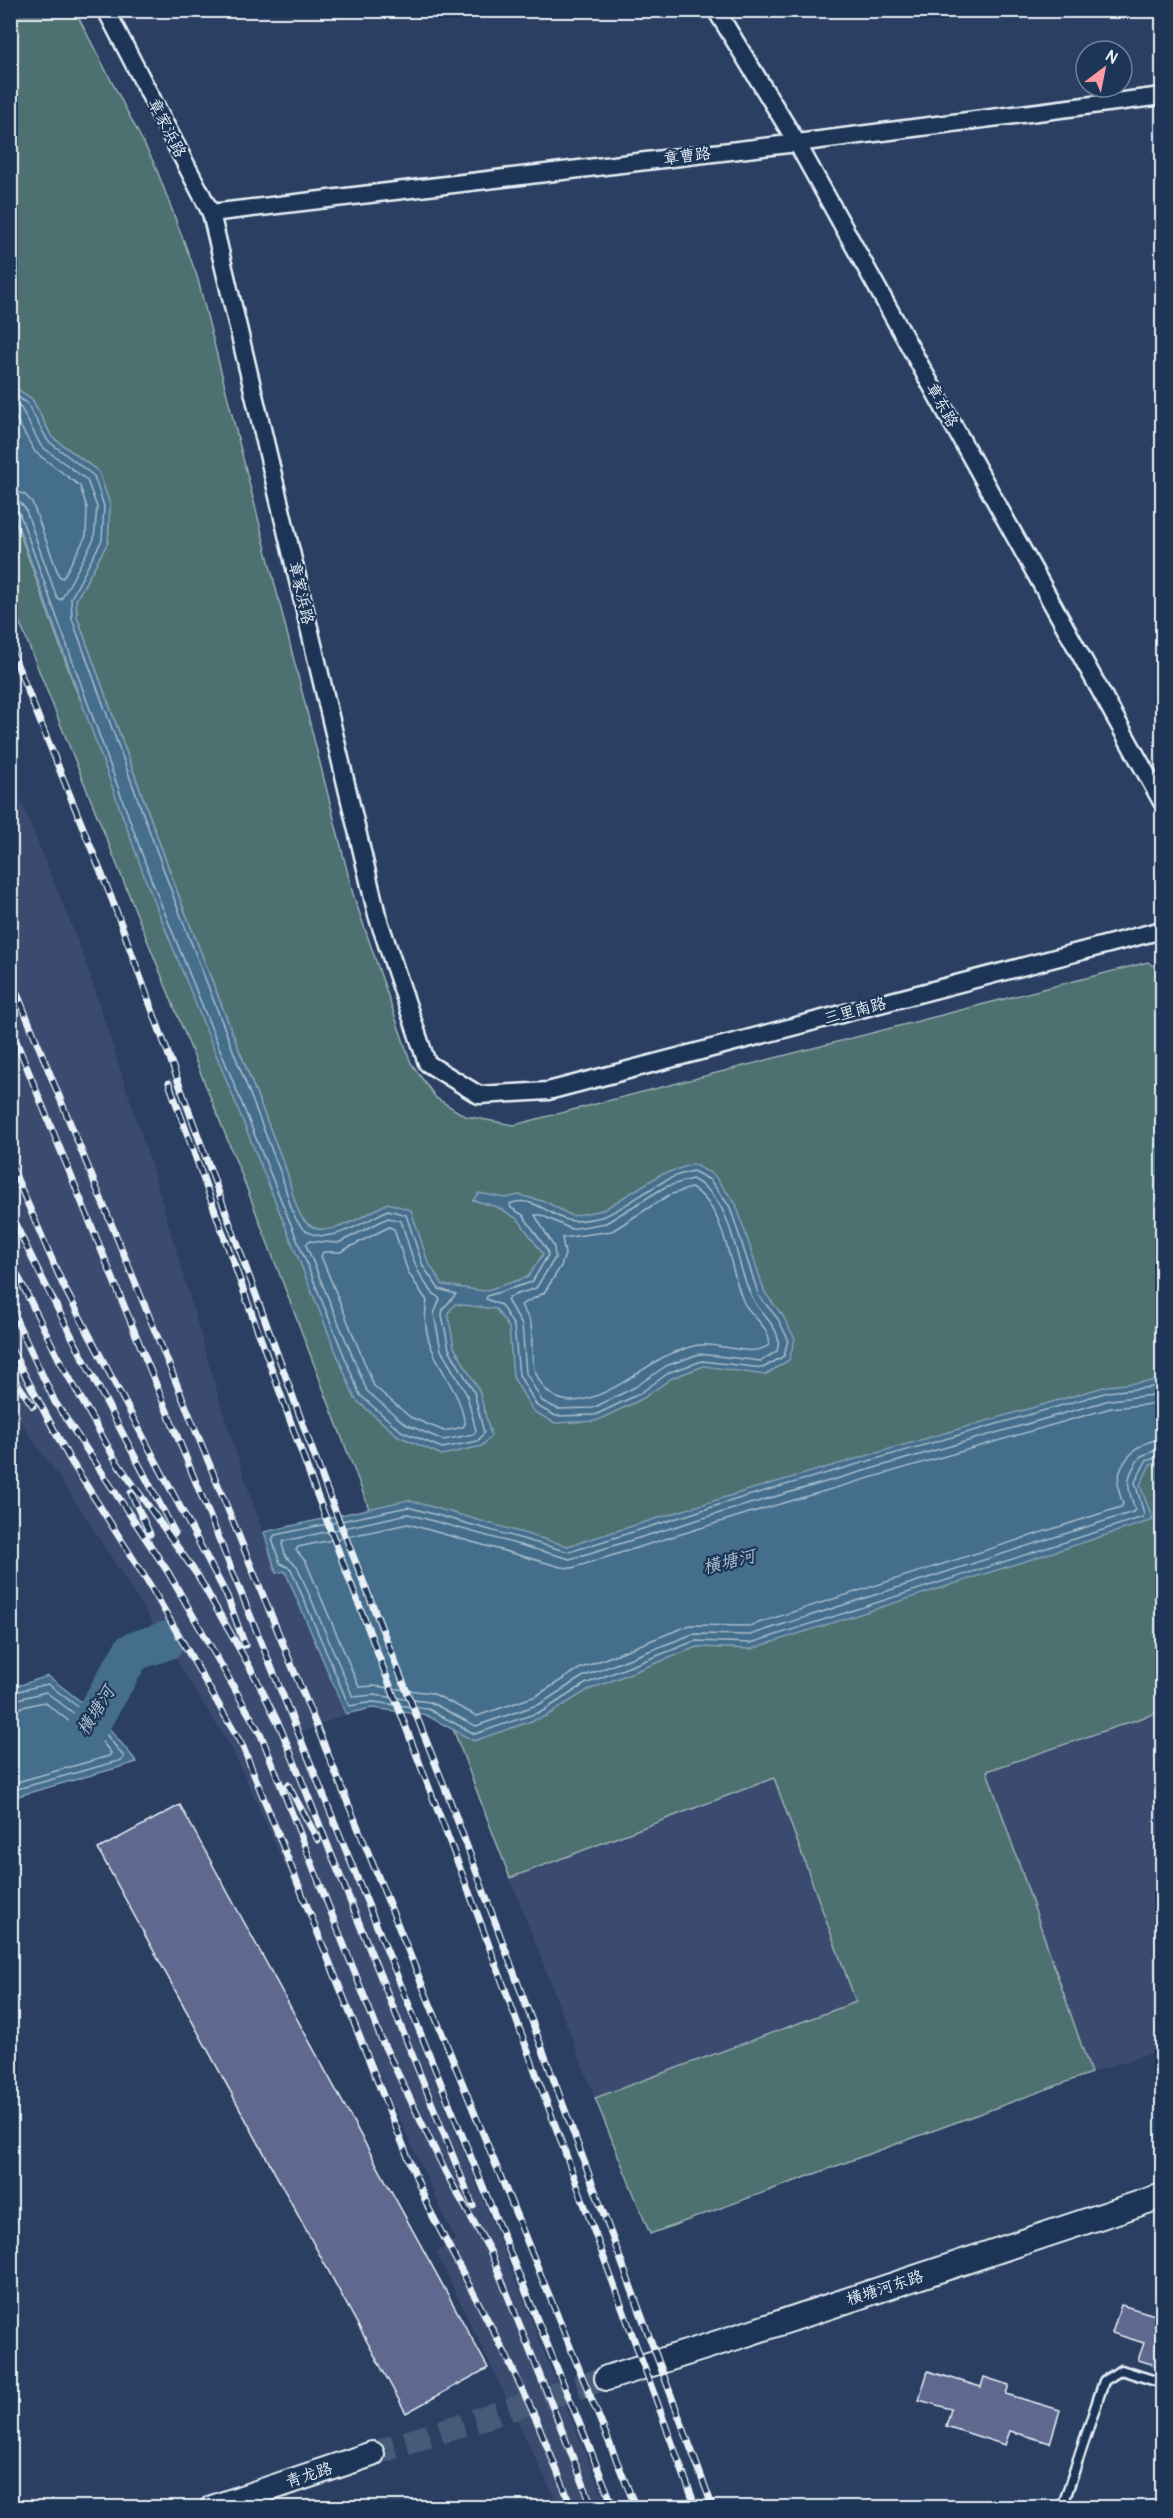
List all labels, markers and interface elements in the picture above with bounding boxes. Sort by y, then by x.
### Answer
north arrow [1074,39,1134,99]
text: N [1102,46,1121,69]
street label: 章家浜路 [144,95,190,161]
street label: 章曹路 [662,143,712,169]
street label: 章东路 [922,379,962,431]
street label: 章家浜路 [284,560,318,626]
street label: 三里南路 [821,993,889,1029]
water label: 横塘河 [700,1544,761,1580]
water label: 横塘河 [72,1679,122,1740]
street label: 横塘河东路 [844,2266,926,2310]
street label: 青龙路 [283,2458,335,2492]

